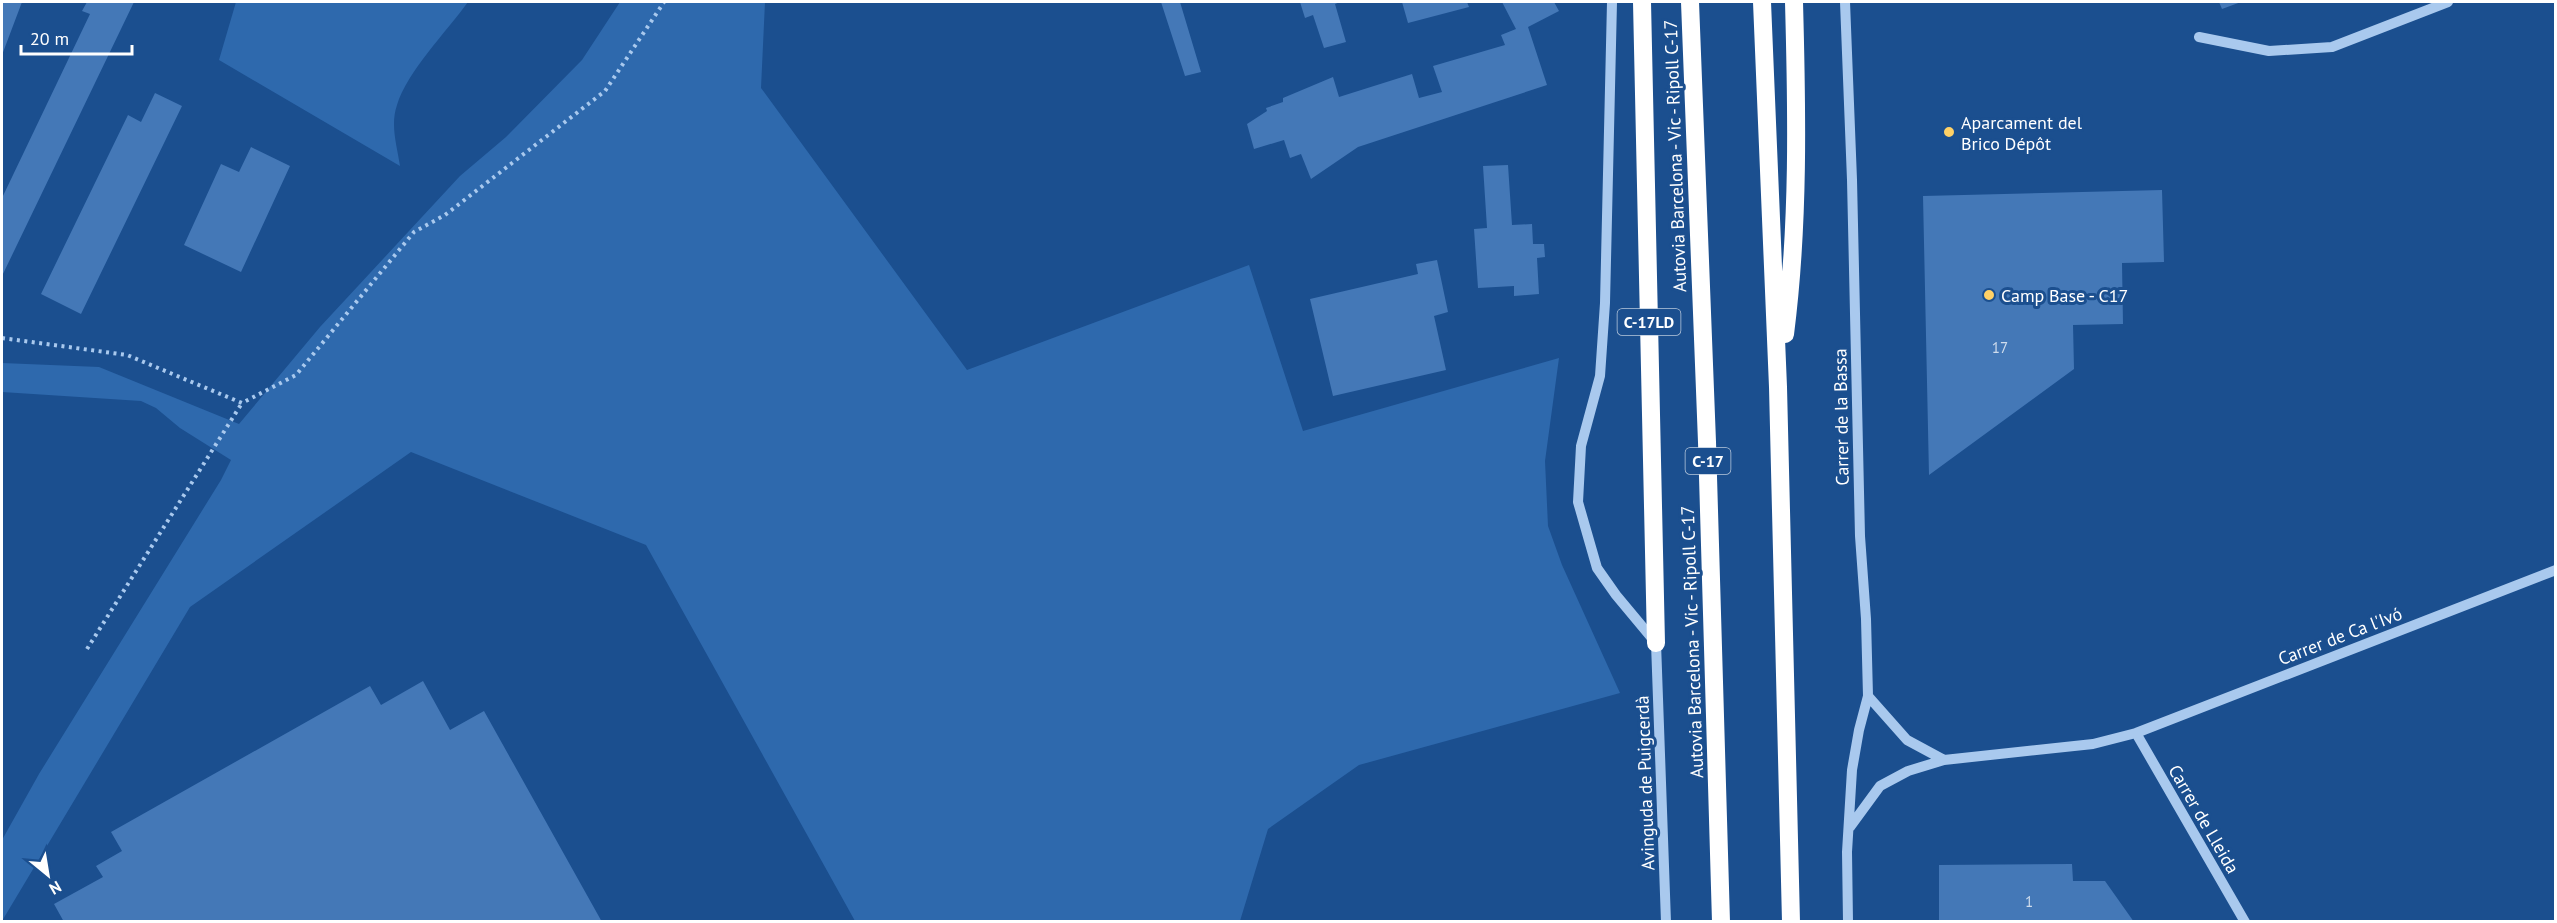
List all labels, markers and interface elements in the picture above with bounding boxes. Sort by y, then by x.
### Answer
scale bar [21,18,132,56]
street label: Autovia Barcelona - Vic - Ripoll C-17 [1659,19,1691,293]
text: 20 m [30,27,69,50]
place label: Aparcament del Brico Dépôt [1961,111,2083,155]
marker: Aparcament del Brico Dépôt [1942,125,1956,139]
place label: Camp Base - C17 [2001,284,2128,307]
marker: Camp Base - C17 [1982,288,1996,302]
road number: C-17LD [1618,309,1680,335]
house number: 17 [1992,338,2008,357]
street label: Carrer de la Bassa [1828,348,1854,486]
road number: C-17 [1686,448,1730,474]
street label: Autovia Barcelona - Vic - Ripoll C-17 [1676,505,1708,779]
street label: Carrer de Ca l'Ivó [2275,602,2405,670]
street label: Avinguda de Puigcerdà [1630,695,1660,871]
street label: Carrer de Lleida [2164,760,2244,878]
north arrow [18,845,78,905]
text: N [46,877,65,899]
house number: 1 [2025,892,2033,911]

